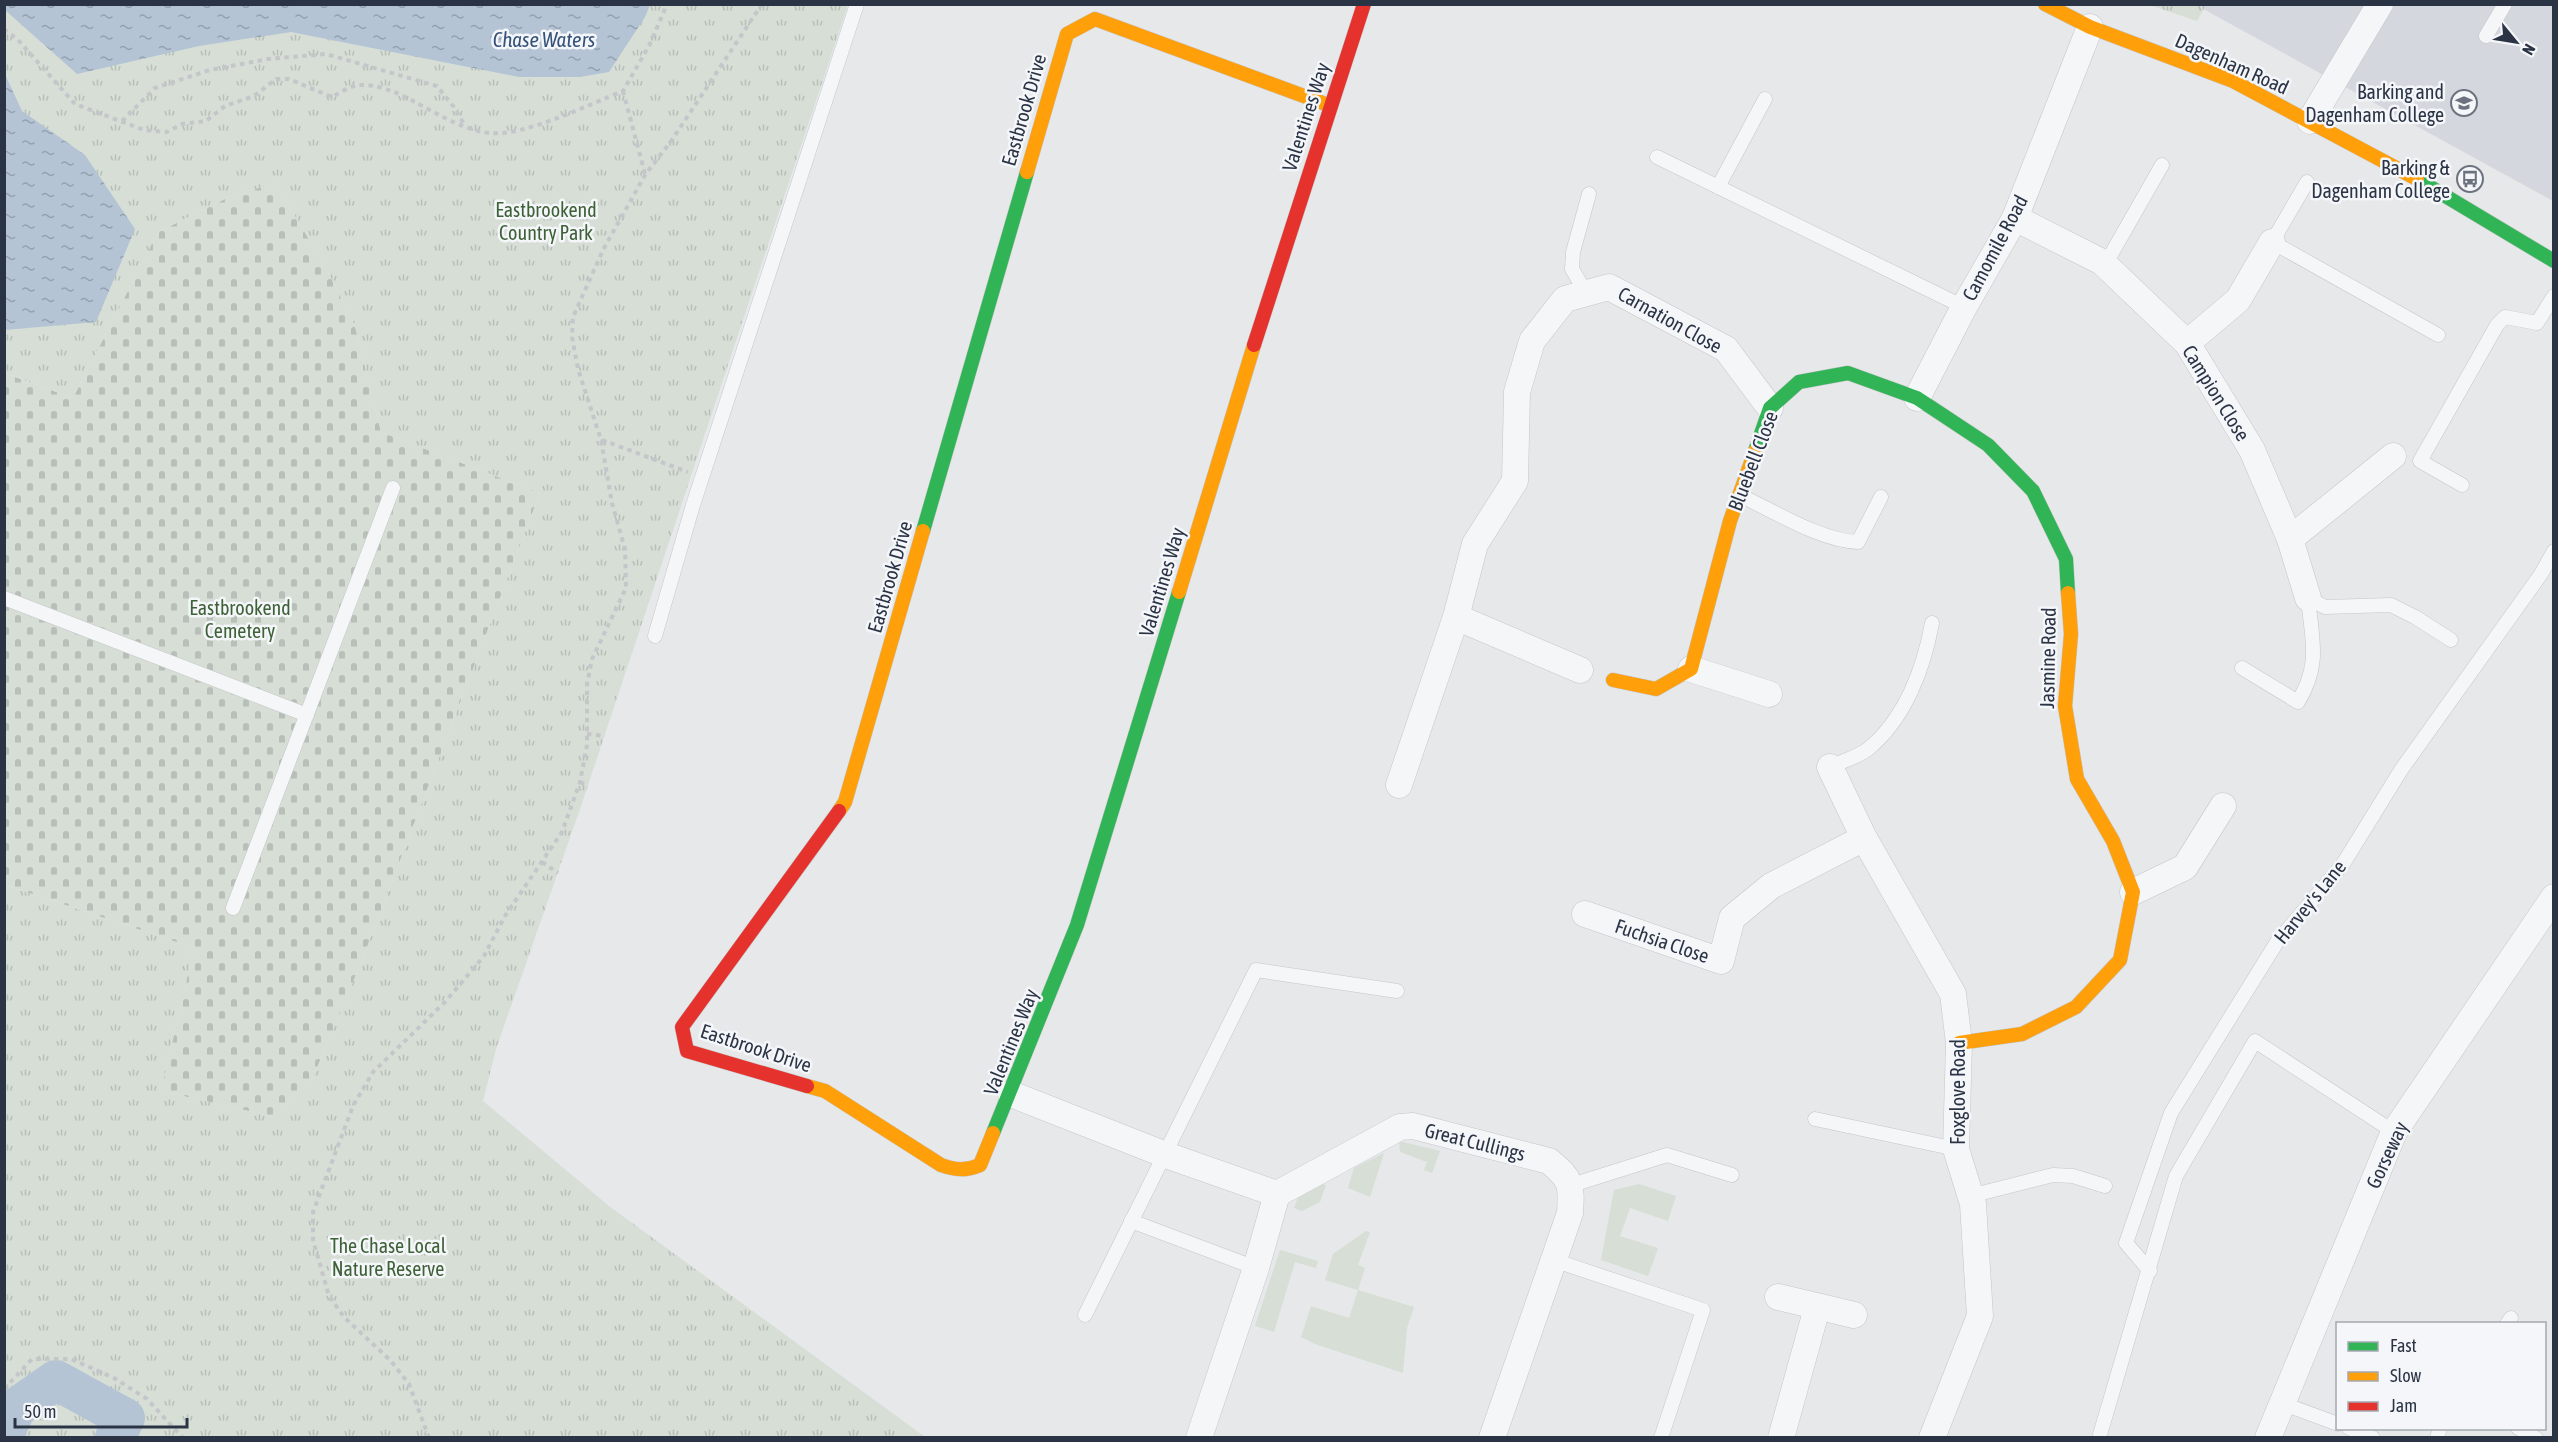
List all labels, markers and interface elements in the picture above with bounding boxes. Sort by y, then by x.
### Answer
north arrow [2486,12,2546,72]
water label: Chase Waters [493,27,595,51]
street label: Dagenham Road [2172,28,2293,99]
text: N [2519,41,2539,58]
street label: Eastbrook Drive [997,51,1050,168]
street label: Valentines Way [1277,60,1334,174]
place label: Barking and Dagenham College [2305,80,2444,126]
school or university icon: Barking and Dagenham College [2449,88,2479,118]
place label: Barking & Dagenham College [2311,156,2451,202]
bus stop icon: Barking & Dagenham College [2455,164,2485,194]
street label: Camomile Road [1957,191,2032,304]
park label: Eastbrookend Country Park [495,198,597,244]
street label: Carnation Close [1614,282,1726,358]
street label: Campion Close [2178,341,2255,445]
street label: Bluebell Close [1723,408,1782,514]
street label: Eastbrook Drive [863,518,916,635]
street label: Valentines Way [1134,525,1189,639]
park label: Eastbrookend Cemetery [189,596,291,642]
street label: Jasmine Road [2035,607,2060,709]
street label: Harvey's Lane [2269,855,2350,948]
street label: Fuchsia Close [1612,914,1712,967]
street label: Valentines Way [979,985,1042,1098]
street label: Eastbrook Drive [698,1019,814,1076]
street label: Foxglove Road [1946,1039,1969,1145]
street label: Great Cullings [1423,1118,1528,1165]
street label: Gorseway [2361,1118,2412,1192]
park label: The Chase Local Nature Reserve [330,1234,447,1280]
legend [2336,1322,2546,1430]
text: Fast [2390,1335,2417,1356]
text: Slow [2390,1365,2421,1386]
scale bar [15,1391,188,1429]
text: Jam [2390,1395,2417,1416]
text: 50 m [24,1401,56,1422]

